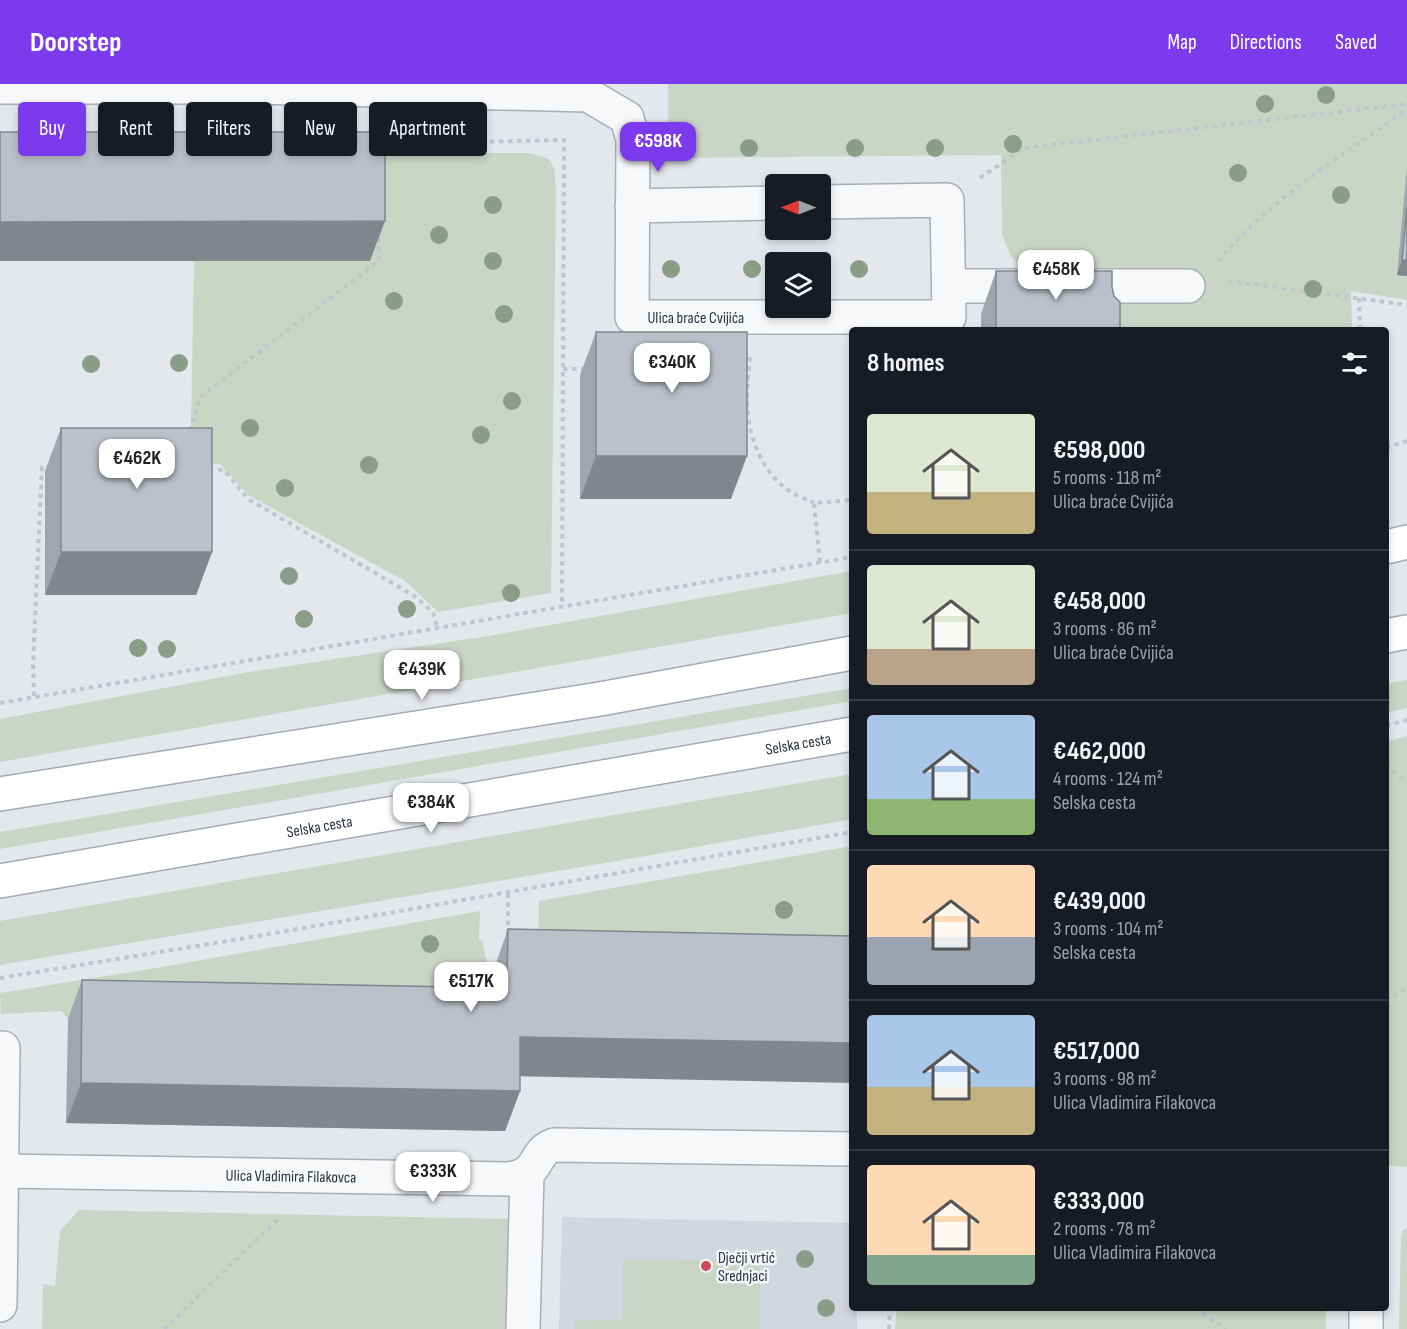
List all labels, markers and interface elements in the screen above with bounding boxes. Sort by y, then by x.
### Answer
text: Doorstep [30,26,121,59]
text: Map [1167,30,1197,55]
text: Directions [1230,30,1302,55]
text: Saved [1335,30,1377,55]
chip: Buy [18,102,86,156]
chip: Rent [98,102,174,156]
chip: Filters [186,102,272,156]
chip: New [284,102,357,156]
chip: Apartment [369,102,487,156]
pin: €598K [616,122,700,173]
text: €598K [634,129,682,153]
north arrow [765,174,831,240]
map controls [765,174,831,318]
pin: €458K [1014,250,1098,301]
button: layers [765,252,831,318]
text: €458K [1032,257,1080,281]
street label: Ulica braće Cvijića [647,309,744,328]
pin: €340K [630,343,714,394]
icon: filters [1338,347,1371,380]
text: 8 homes [867,348,945,379]
text: €340K [648,350,696,374]
text: €598,000 [1053,435,1146,466]
icon: home [915,438,987,510]
pin: €462K [95,439,179,490]
text: €462K [113,446,161,470]
text: 5 rooms · 118 m² [1053,466,1162,490]
text: Ulica braće Cvijića [1053,490,1174,514]
text: €458,000 [1053,586,1146,617]
icon: home [915,589,987,661]
text: 3 rooms · 86 m² [1053,617,1157,641]
text: Ulica braće Cvijića [1053,641,1174,665]
pin: €439K [380,650,464,701]
text: €439K [398,657,446,681]
street label: Selska cesta [764,730,833,760]
text: €462,000 [1053,736,1146,767]
icon: home [915,739,987,811]
text: 4 rooms · 124 m² [1053,767,1163,791]
pin: €384K [389,783,473,834]
text: €384K [407,790,455,814]
text: Selska cesta [1053,791,1136,815]
street label: Selska cesta [285,812,354,842]
text: €439,000 [1053,886,1146,917]
icon: home [915,889,987,961]
text: 3 rooms · 104 m² [1053,917,1163,941]
text: Selska cesta [1053,941,1136,965]
pin: €517K [429,962,513,1013]
text: €517K [448,969,494,993]
text: €517,000 [1053,1036,1140,1067]
icon: home [915,1039,987,1111]
text: 3 rooms · 98 m² [1053,1067,1157,1091]
text: Ulica Vladimira Filakovca [1053,1091,1216,1115]
pin: €333K [391,1152,475,1203]
text: €333K [409,1159,457,1183]
street label: Ulica Vladimira Filakovca [225,1167,356,1188]
text: €333,000 [1053,1186,1144,1217]
icon: home [915,1189,987,1261]
text: 2 rooms · 78 m² [1053,1217,1156,1241]
text: Ulica Vladimira Filakovca [1053,1241,1216,1265]
place label: Dječji vrtić Srednjaci [718,1249,775,1286]
marker: Dječji vrtić Srednjaci [699,1259,713,1273]

